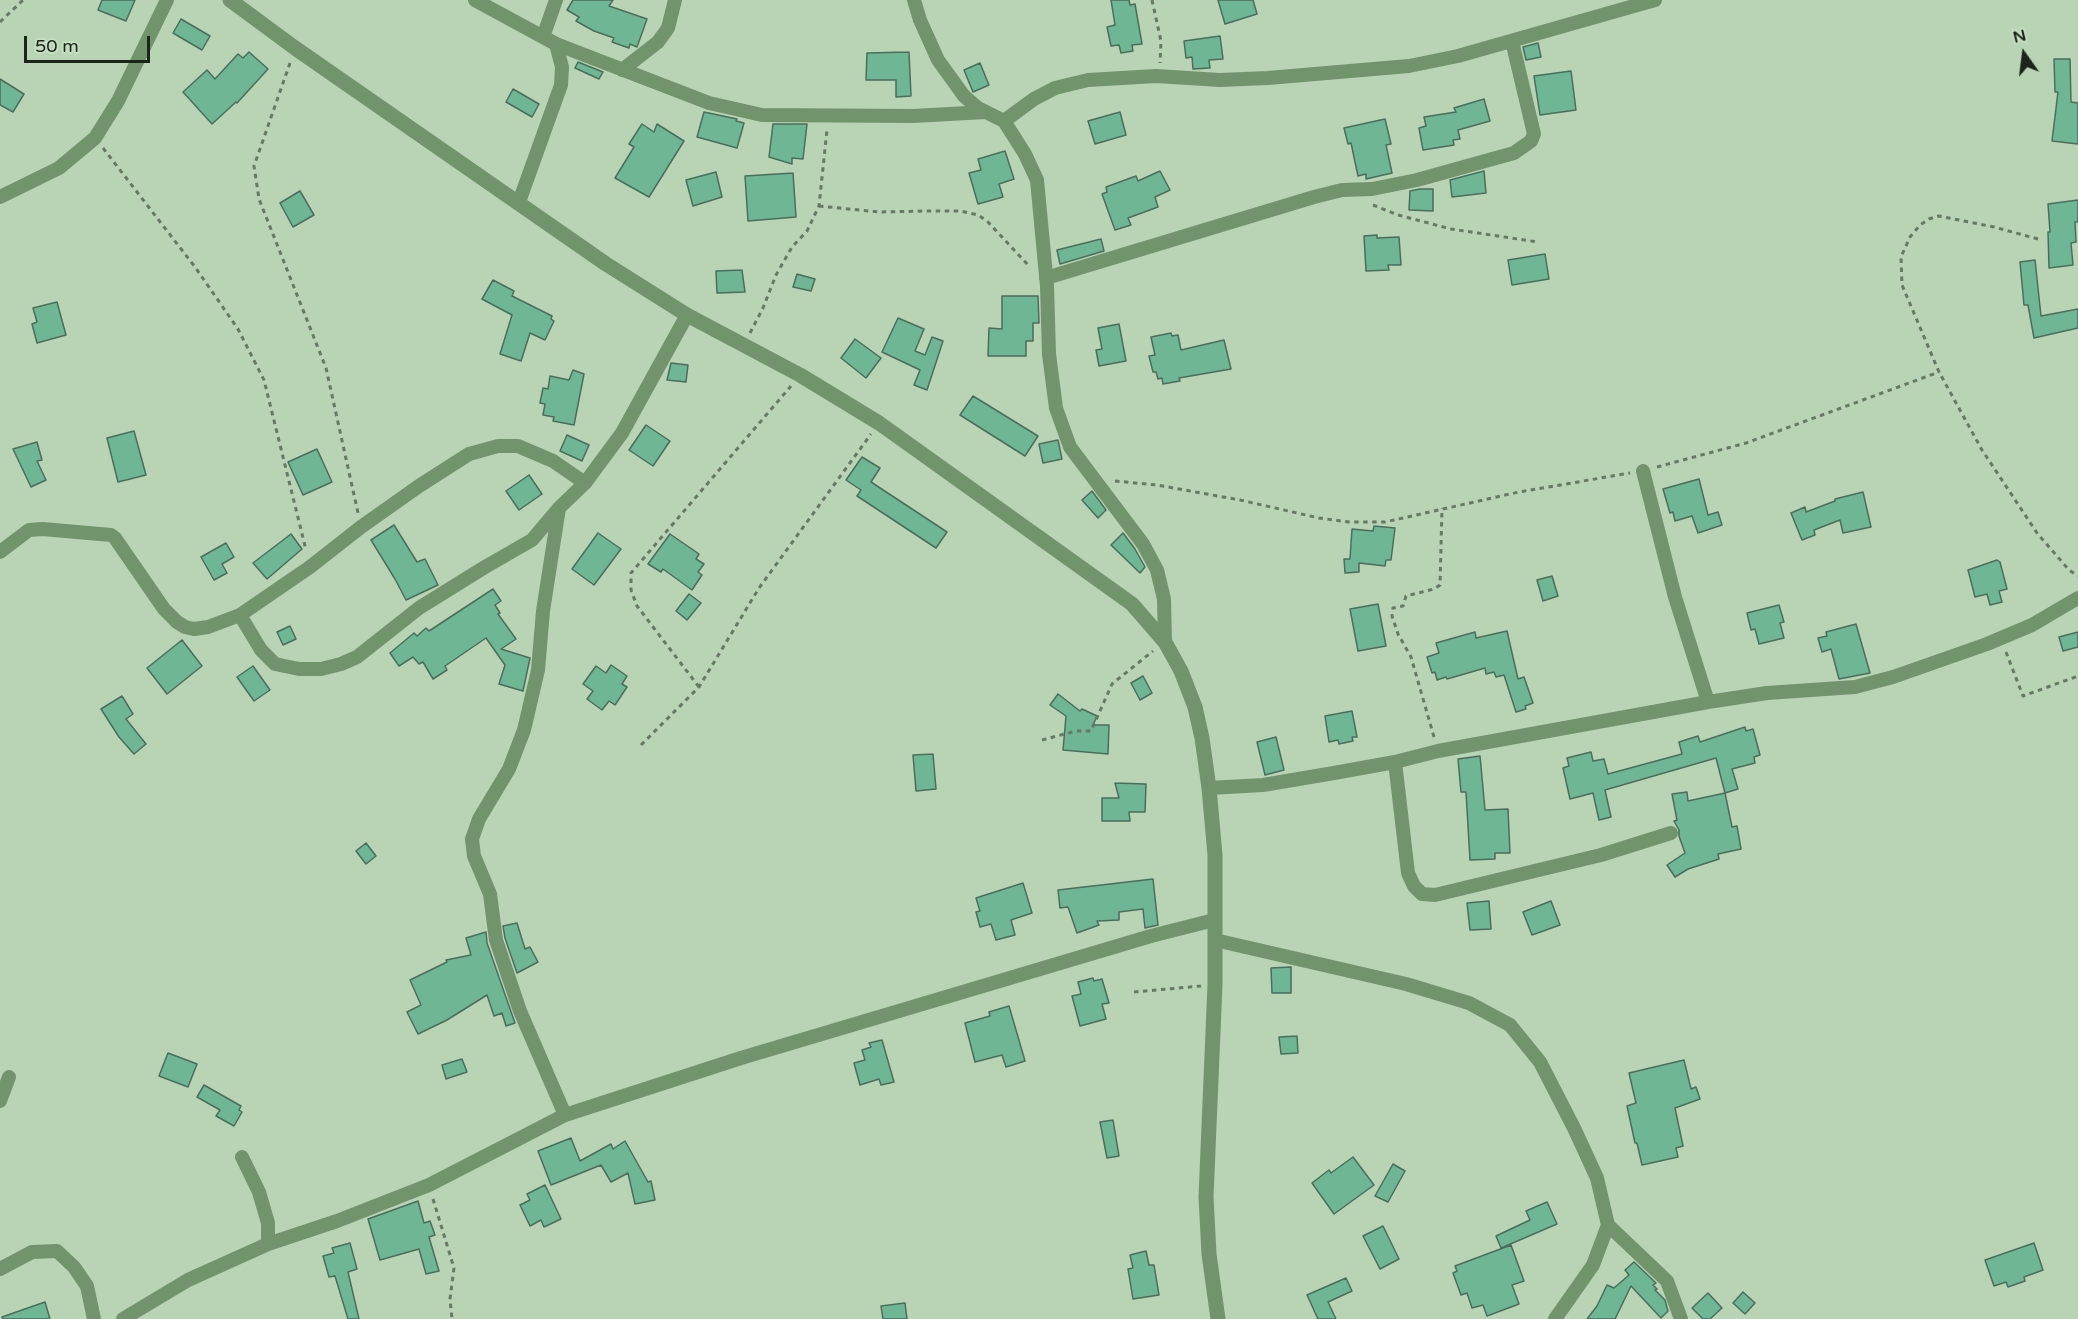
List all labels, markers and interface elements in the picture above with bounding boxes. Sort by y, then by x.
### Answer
scale bar [27,24,153,62]
north arrow [1994,24,2054,84]
text: N [2011,25,2028,48]
text: 50 m [35,35,79,57]

